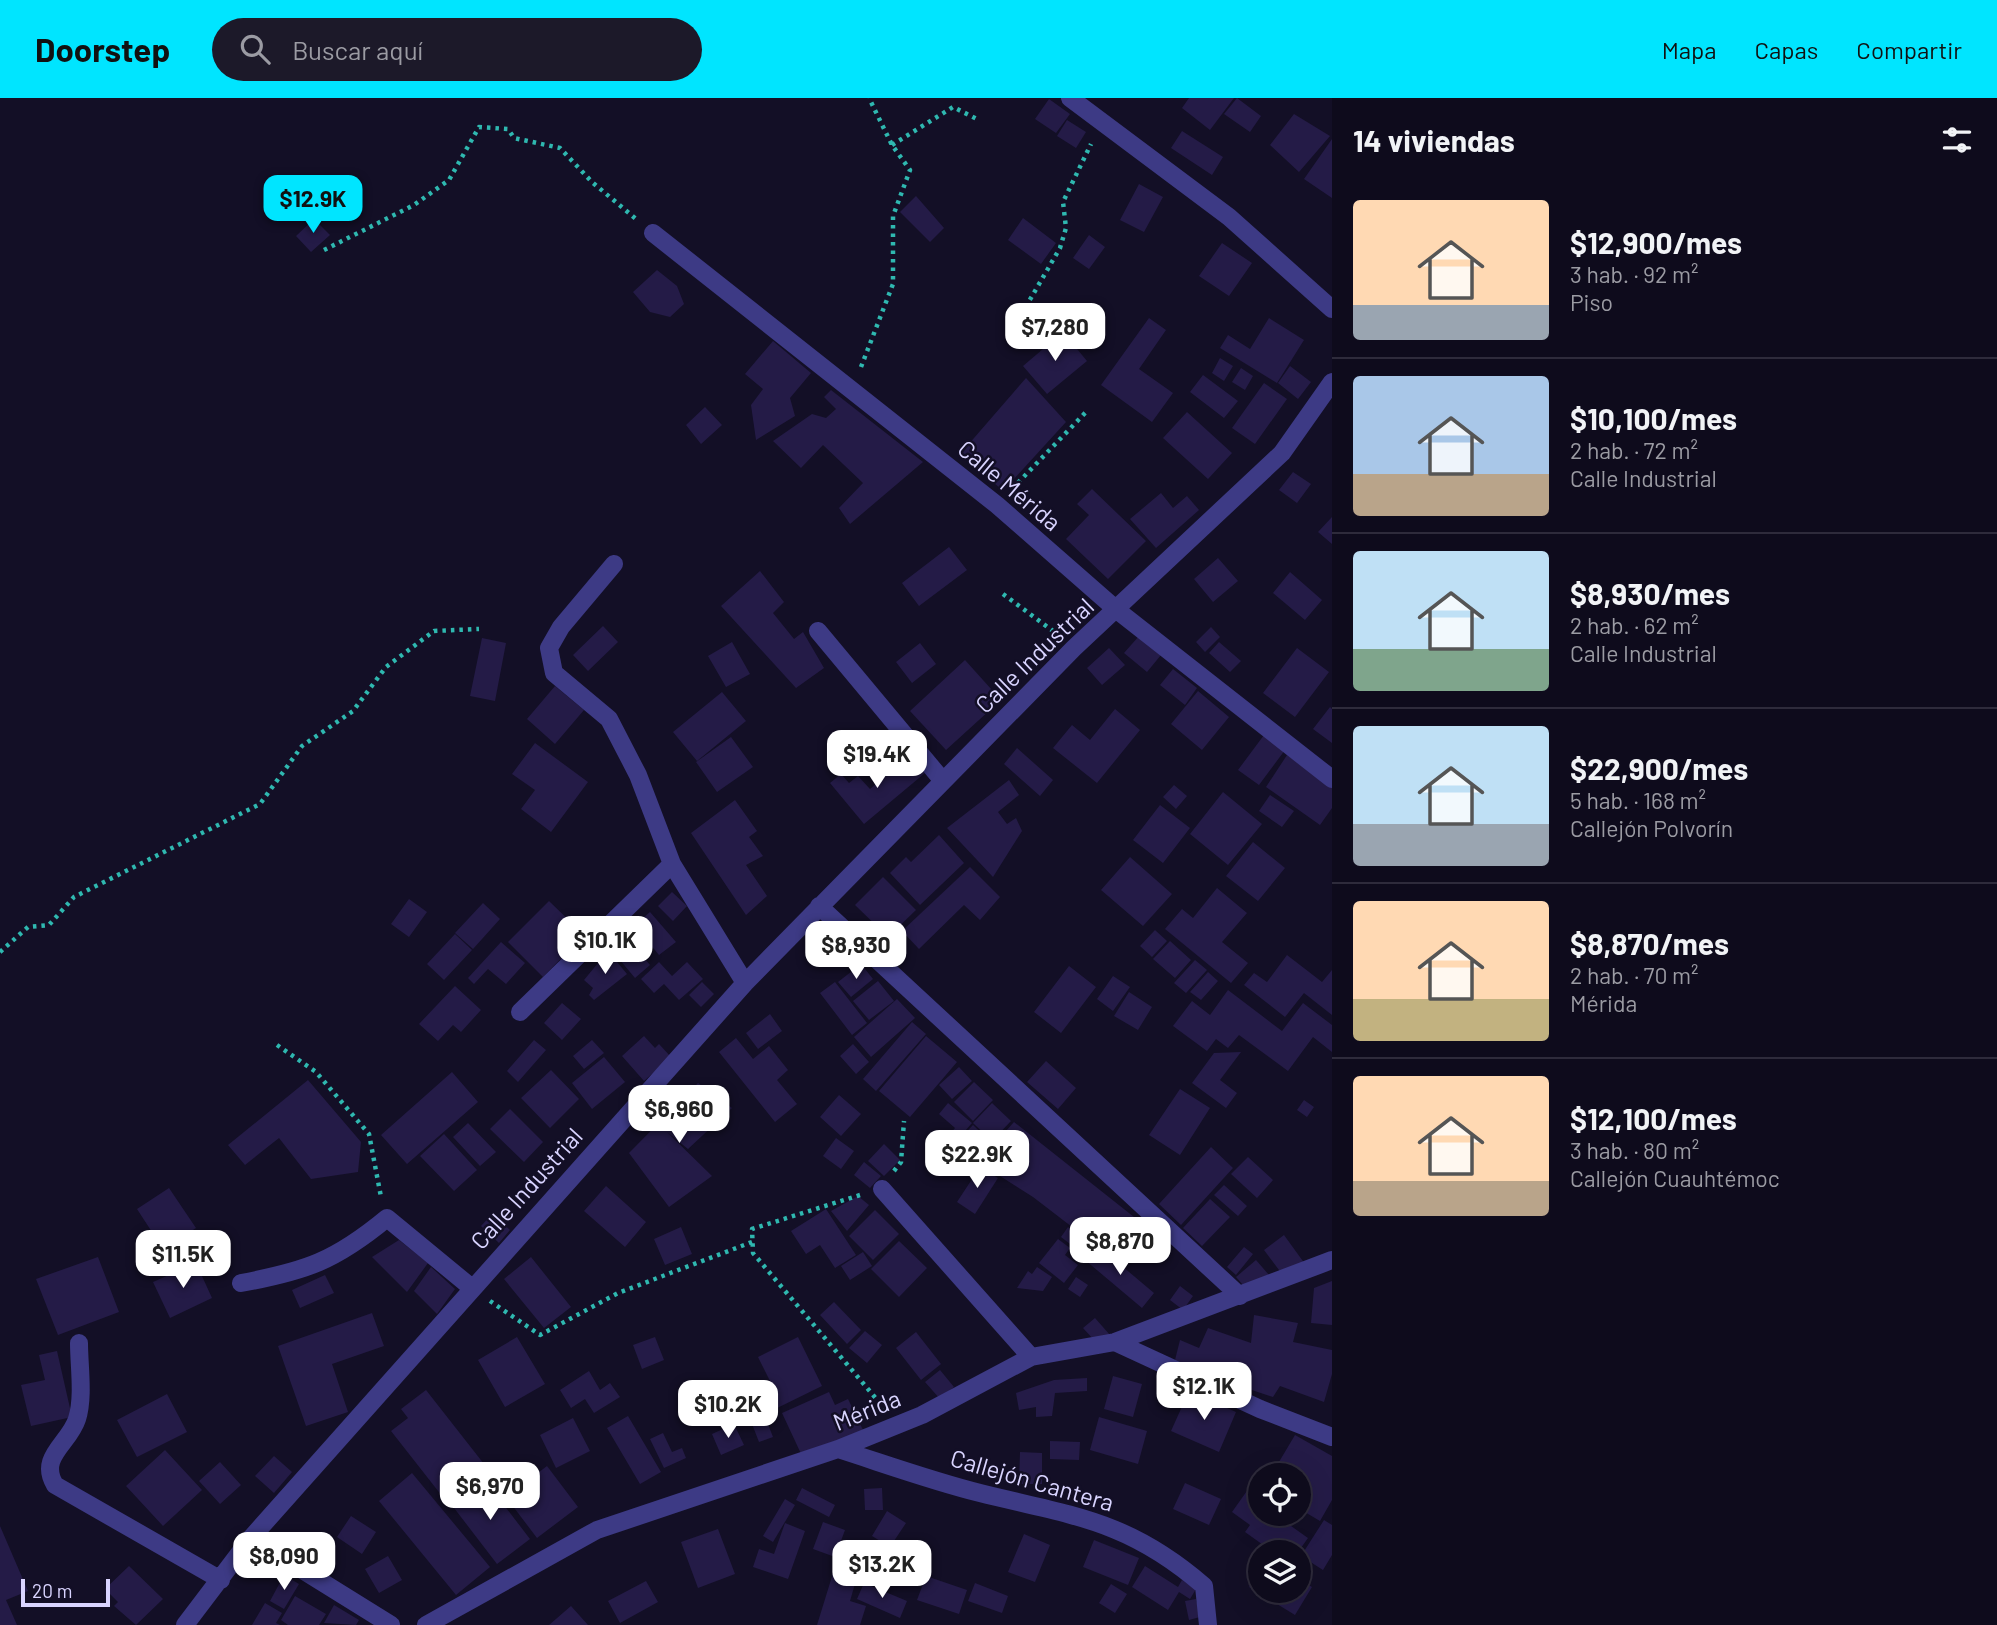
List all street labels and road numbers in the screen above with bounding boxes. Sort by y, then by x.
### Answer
street label: Calle Mérida [953,433,1067,536]
street label: Calle Industrial [969,591,1099,719]
street label: Calle Industrial [464,1121,588,1255]
street label: Mérida [828,1383,904,1436]
street label: Callejón Cantera [947,1442,1117,1517]

